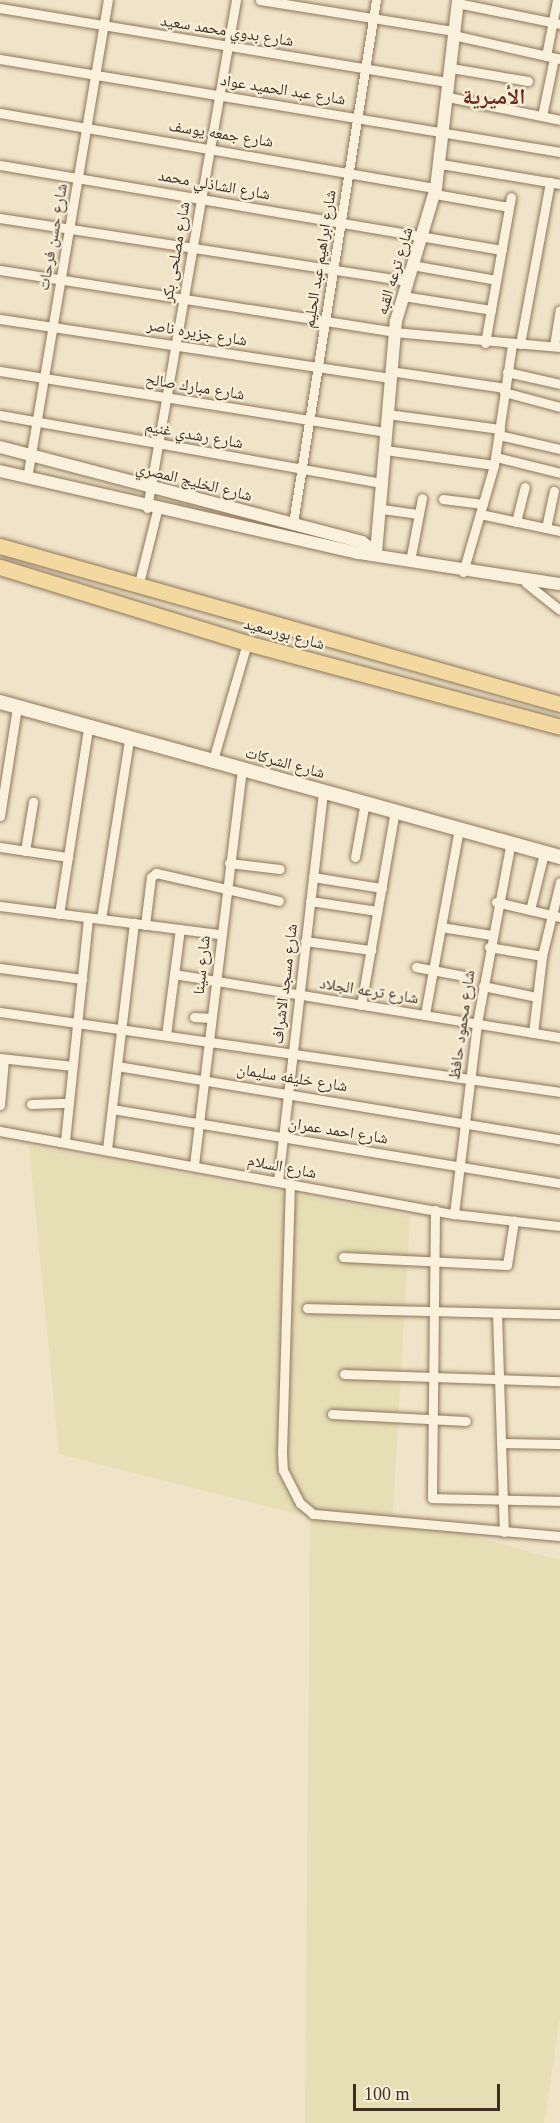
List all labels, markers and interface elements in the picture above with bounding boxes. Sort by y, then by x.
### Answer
street label: شارع بدوي محمد سعيد [159,11,295,51]
street label: شارع عبد الحميد عواد [219,71,347,109]
district label: الأميرية [462,84,526,110]
street label: شارع جمعه يوسف [167,116,275,152]
street label: شارع الشاذلي محمد [156,166,272,204]
street label: شارع حسن فرحات [34,182,72,292]
street label: شارع ابراهيم عبد الحليم [300,189,340,329]
street label: شارع مصلحى بكر [158,200,194,304]
street label: شارع ترعه القبه [373,225,417,317]
street label: شارع جزيره ناصر [146,316,248,350]
street label: شارع مبارك صالح [144,370,246,404]
street label: شارع رشدي غنيم [143,417,245,453]
street label: شارع الخليج المصري [134,458,254,506]
street label: شارع بورسعيد [241,614,327,654]
street label: شارع الشركات [243,743,327,783]
street label: شارع مسجد الاشراف [268,923,302,1045]
street label: شارع سينا [189,934,215,996]
street label: شارع محمود حافظ [445,969,479,1081]
street label: شارع ترعه الجلاد [318,974,420,1008]
street label: شارع خليفه سليمان [235,1060,349,1096]
street label: شارع احمد عمران [287,1114,389,1148]
street label: شارع السلام [246,1151,318,1183]
scale bar [356,2072,503,2110]
text: 100 m [364,2084,410,2104]

